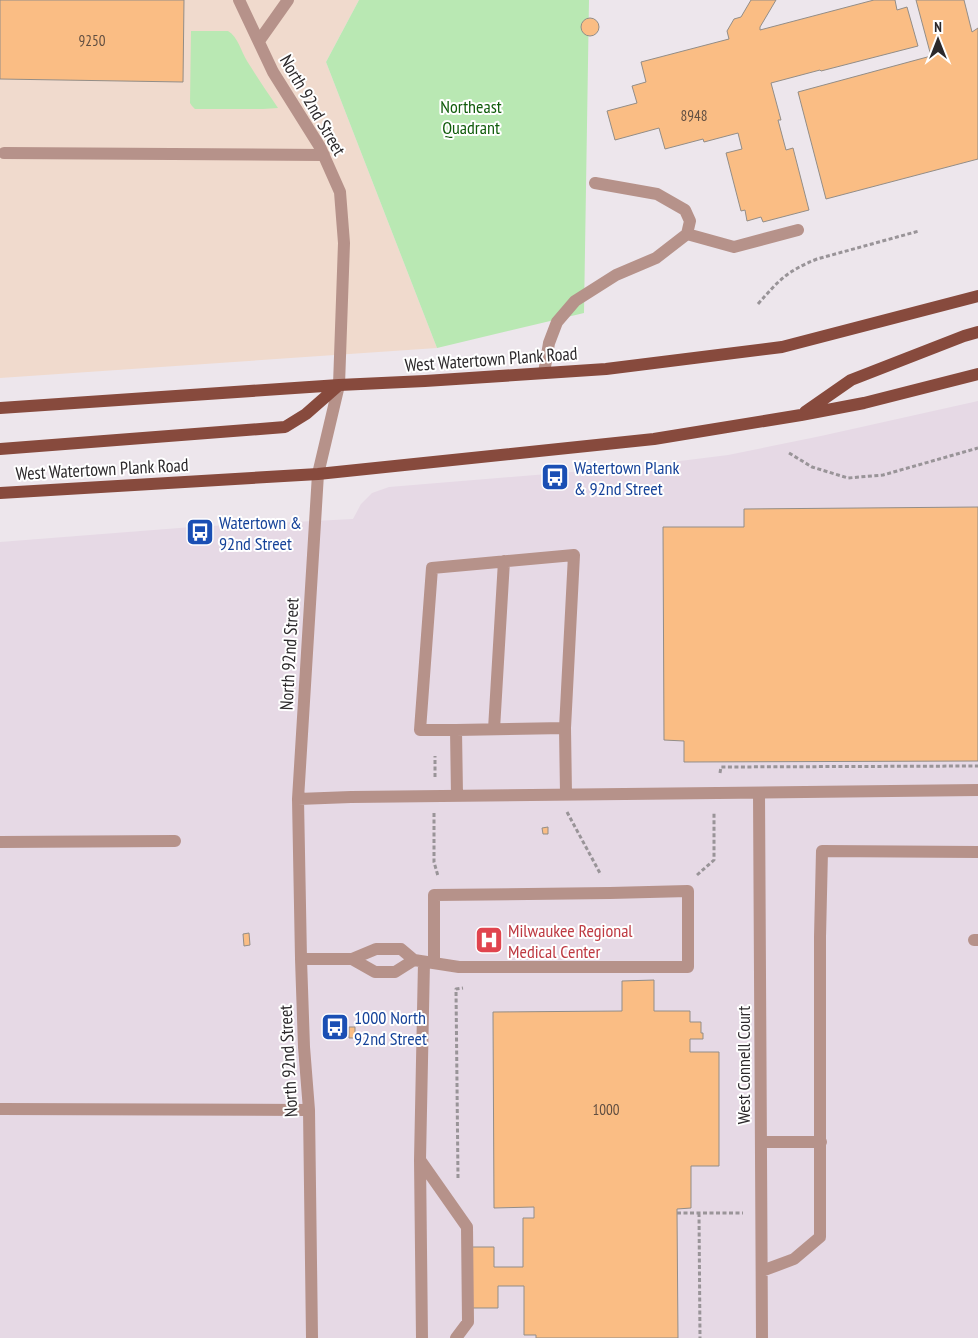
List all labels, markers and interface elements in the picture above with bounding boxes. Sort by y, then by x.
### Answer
north arrow [913,15,963,65]
text: N [934,18,942,36]
house number: 9250 [78,31,106,50]
street label: North 92nd Street [275,51,351,159]
park label: Northeast Quadrant [440,95,502,139]
house number: 8948 [680,106,708,125]
street label: West Watertown Plank Road [404,341,578,377]
street label: West Watertown Plank Road [15,453,189,485]
place label: Watertown Plank & 92nd Street [574,456,679,500]
bus stop icon: Watertown Plank & 92nd Street [540,462,570,492]
place label: Watertown & 92nd Street [219,511,302,555]
bus stop icon: Watertown & 92nd Street [185,517,215,547]
street label: North 92nd Street [275,597,303,711]
place label: Milwaukee Regional Medical Center [508,919,633,963]
hospital icon: Milwaukee Regional Medical Center [474,925,504,955]
street label: North 92nd Street [274,1004,302,1118]
place label: 1000 North 92nd Street [354,1006,427,1050]
street label: West Connell Court [732,1006,755,1124]
bus stop icon: 1000 North 92nd Street [320,1012,350,1042]
house number: 1000 [592,1100,620,1119]

